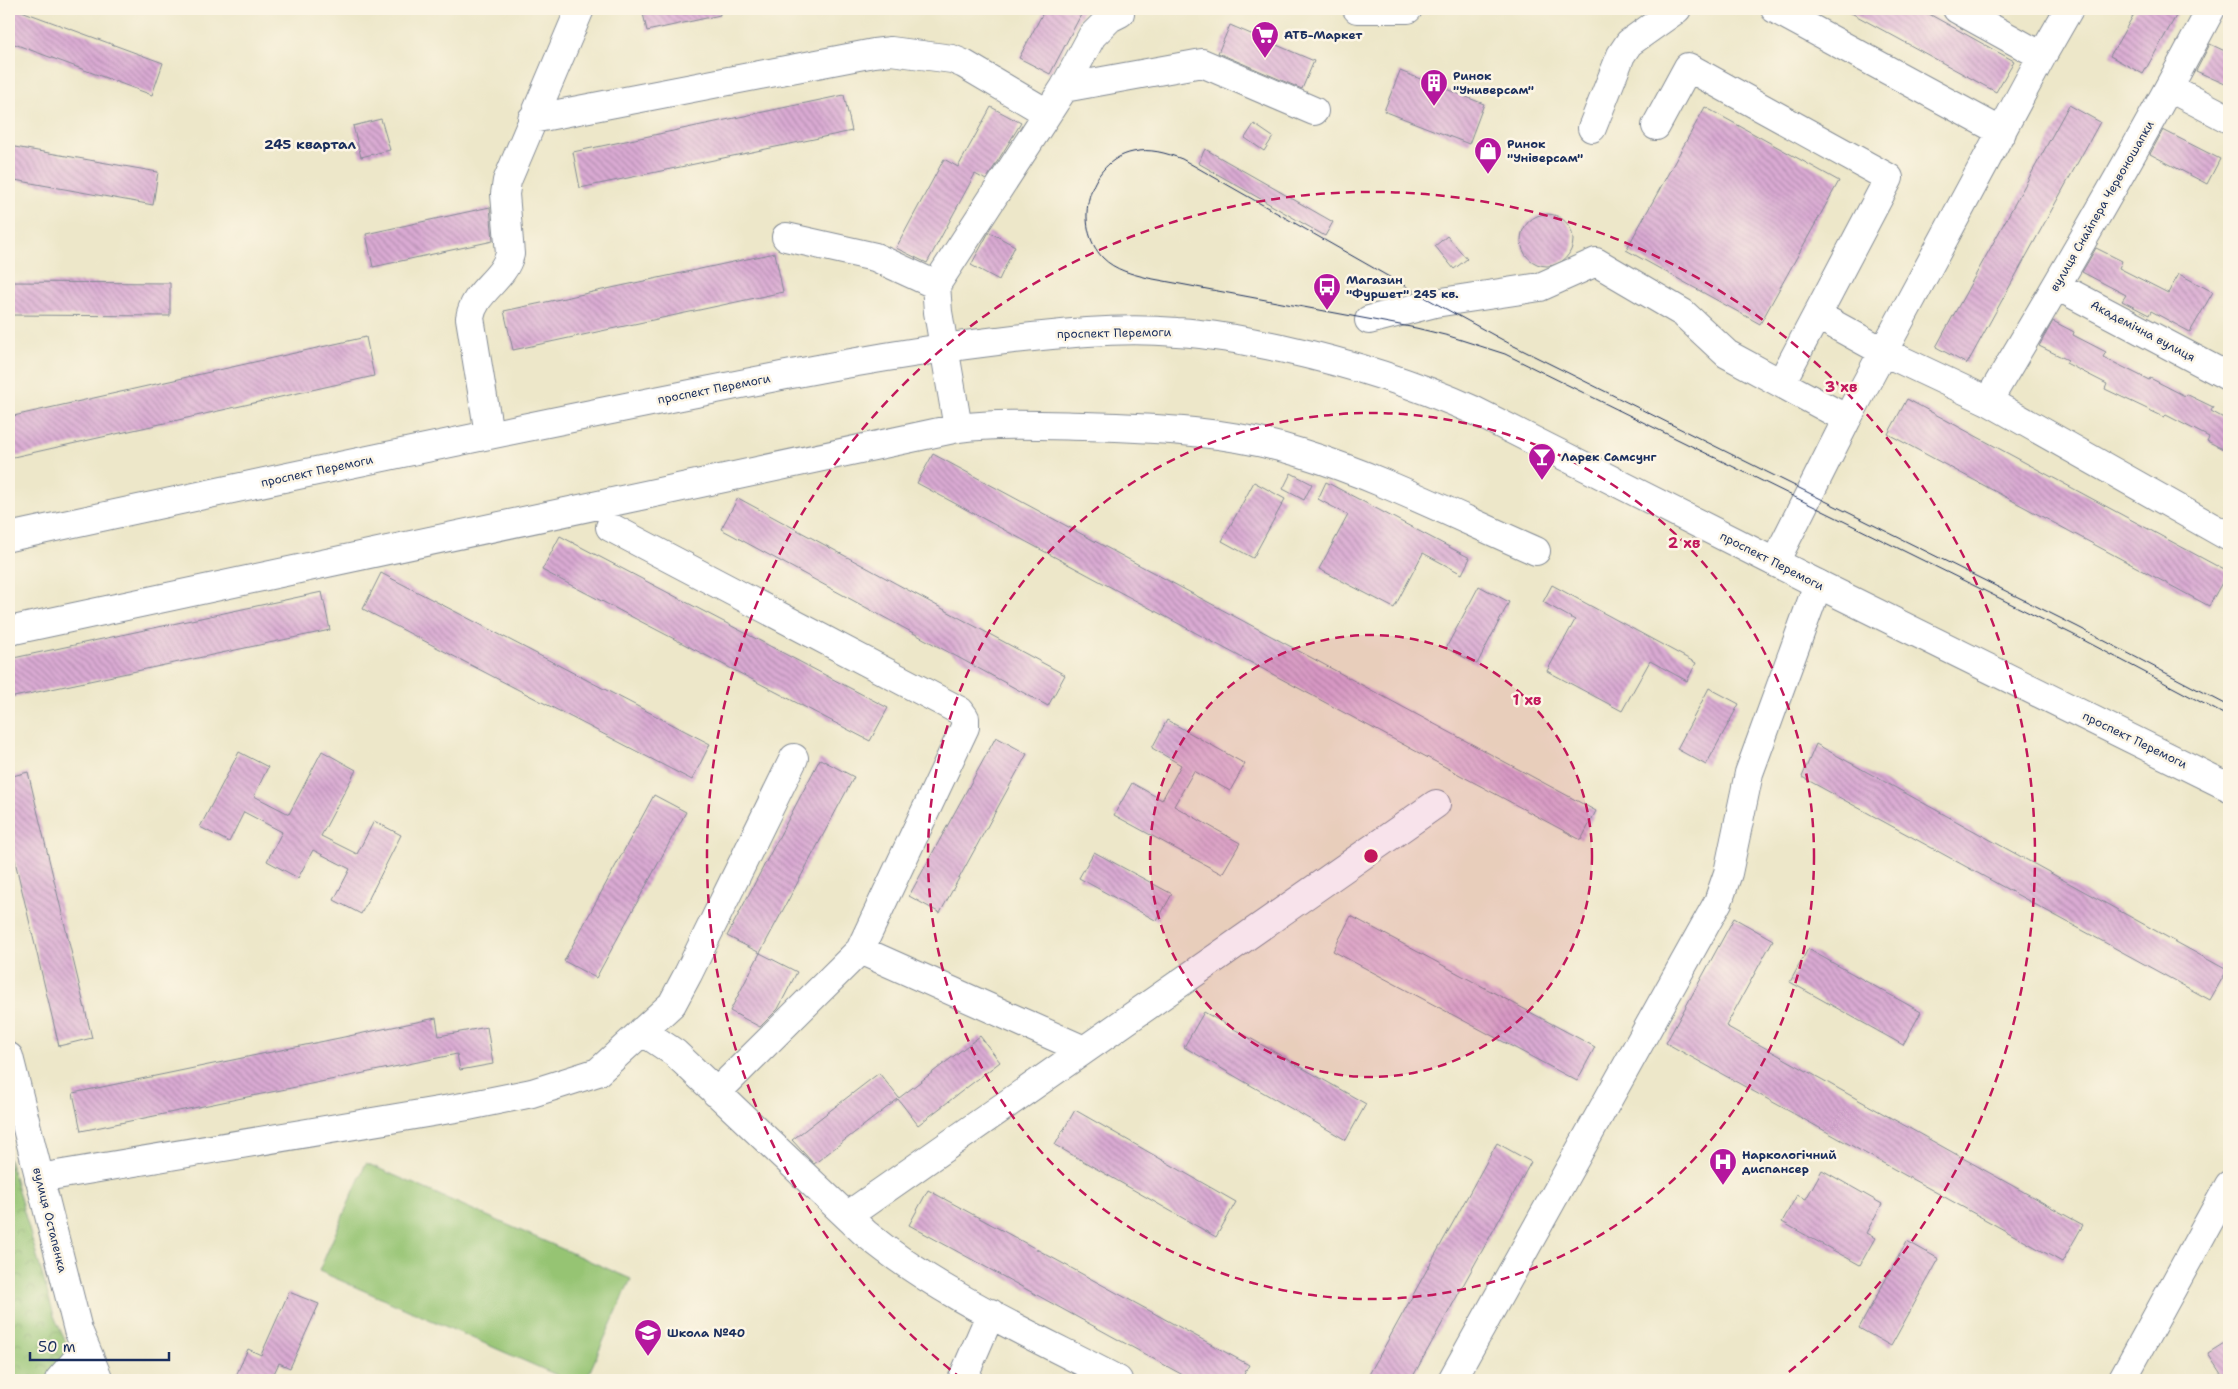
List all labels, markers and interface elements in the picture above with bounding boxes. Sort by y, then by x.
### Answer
supermarket icon: АТБ-Маркет [1250,20,1280,59]
place label: АТБ-Маркет [1284,27,1363,43]
building icon: Ринок "Универсам" [1419,68,1449,107]
place label: Ринок "Универсам" [1453,68,1534,98]
street label: вулиця Снайпера Червоношапки [2046,118,2158,294]
district label: 245 квартал [264,135,357,153]
shop icon: Ринок "Універсам" [1473,136,1503,175]
place label: Ринок "Універсам" [1507,136,1583,166]
bus stop icon: Магазин "Фуршет" 245 кв. [1312,272,1342,311]
place label: Магазин "Фуршет" 245 кв. [1346,272,1459,302]
street label: Академічна вулиця [2088,297,2198,365]
street label: проспект Перемоги [1057,324,1171,342]
street label: проспект Перемоги [656,370,772,408]
text: 3 хв [1825,377,1857,397]
bar icon: Ларек Самсунг [1527,442,1557,481]
place label: Ларек Самсунг [1561,449,1658,465]
street label: проспект Перемоги [259,451,375,491]
street label: проспект Перемоги [1717,528,1827,594]
text: 2 хв [1668,533,1700,553]
text: 1 хв [1512,690,1542,710]
street label: проспект Перемоги [2080,708,2190,772]
centre of rings [1362,847,1380,865]
hospital icon: Наркологічний диспансер [1708,1147,1738,1186]
place label: Наркологічний диспансер [1742,1147,1837,1177]
street label: вулиця Остапенка [29,1166,71,1275]
school or university icon: Школа №40 [633,1318,663,1357]
place label: Школа №40 [667,1325,745,1341]
scale bar [30,1329,169,1361]
text: 50 m [38,1337,76,1357]

